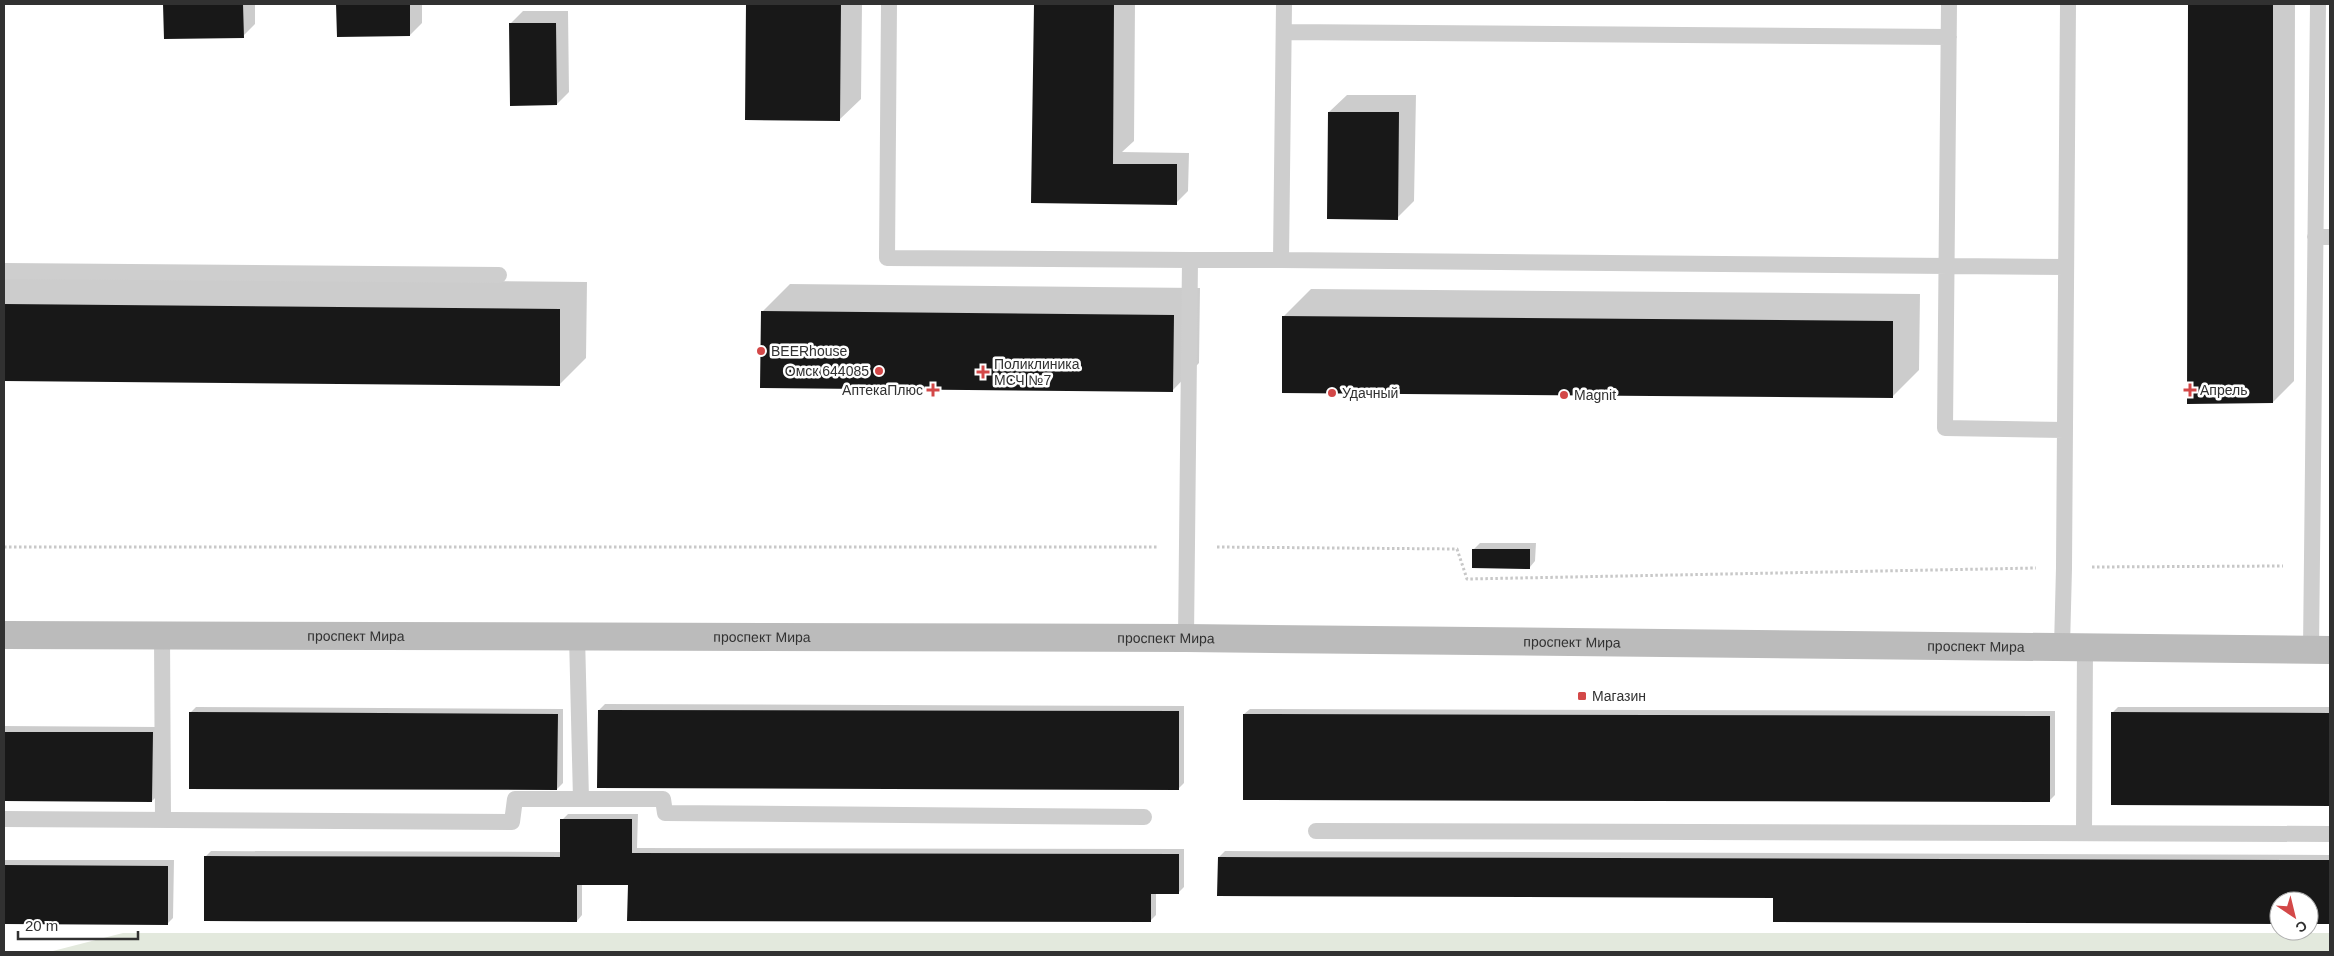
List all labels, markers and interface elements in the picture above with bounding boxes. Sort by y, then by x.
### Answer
place label: BEERhouse [771,343,847,359]
marker: BEERhouse [755,345,767,357]
place label: Поликлиника МСЧ №7 [994,356,1080,388]
place label: Омск 644085 [785,363,869,379]
marker: Омск 644085 [873,365,885,377]
marker: Поликлиника МСЧ №7 [976,365,990,379]
place label: АптекаПлюс [842,382,923,398]
place label: Апрель [2200,382,2248,398]
marker: АптекаПлюс [927,384,939,396]
marker: Апрель [2184,384,2196,396]
place label: Удачный [1342,385,1398,401]
marker: Удачный [1326,387,1338,399]
place label: Magnit [1574,387,1616,403]
marker: Magnit [1558,389,1570,401]
street label: проспект Мира [307,628,405,644]
street label: проспект Мира [713,629,811,645]
street label: проспект Мира [1117,630,1215,646]
street label: проспект Мира [1523,634,1621,651]
street label: проспект Мира [1927,638,2025,655]
place label: Магазин [1592,688,1646,704]
marker: Магазин [1576,690,1588,702]
north arrow [2269,891,2319,941]
scale bar [18,908,138,940]
text: 20 m [25,917,58,934]
text: С [2293,917,2310,936]

